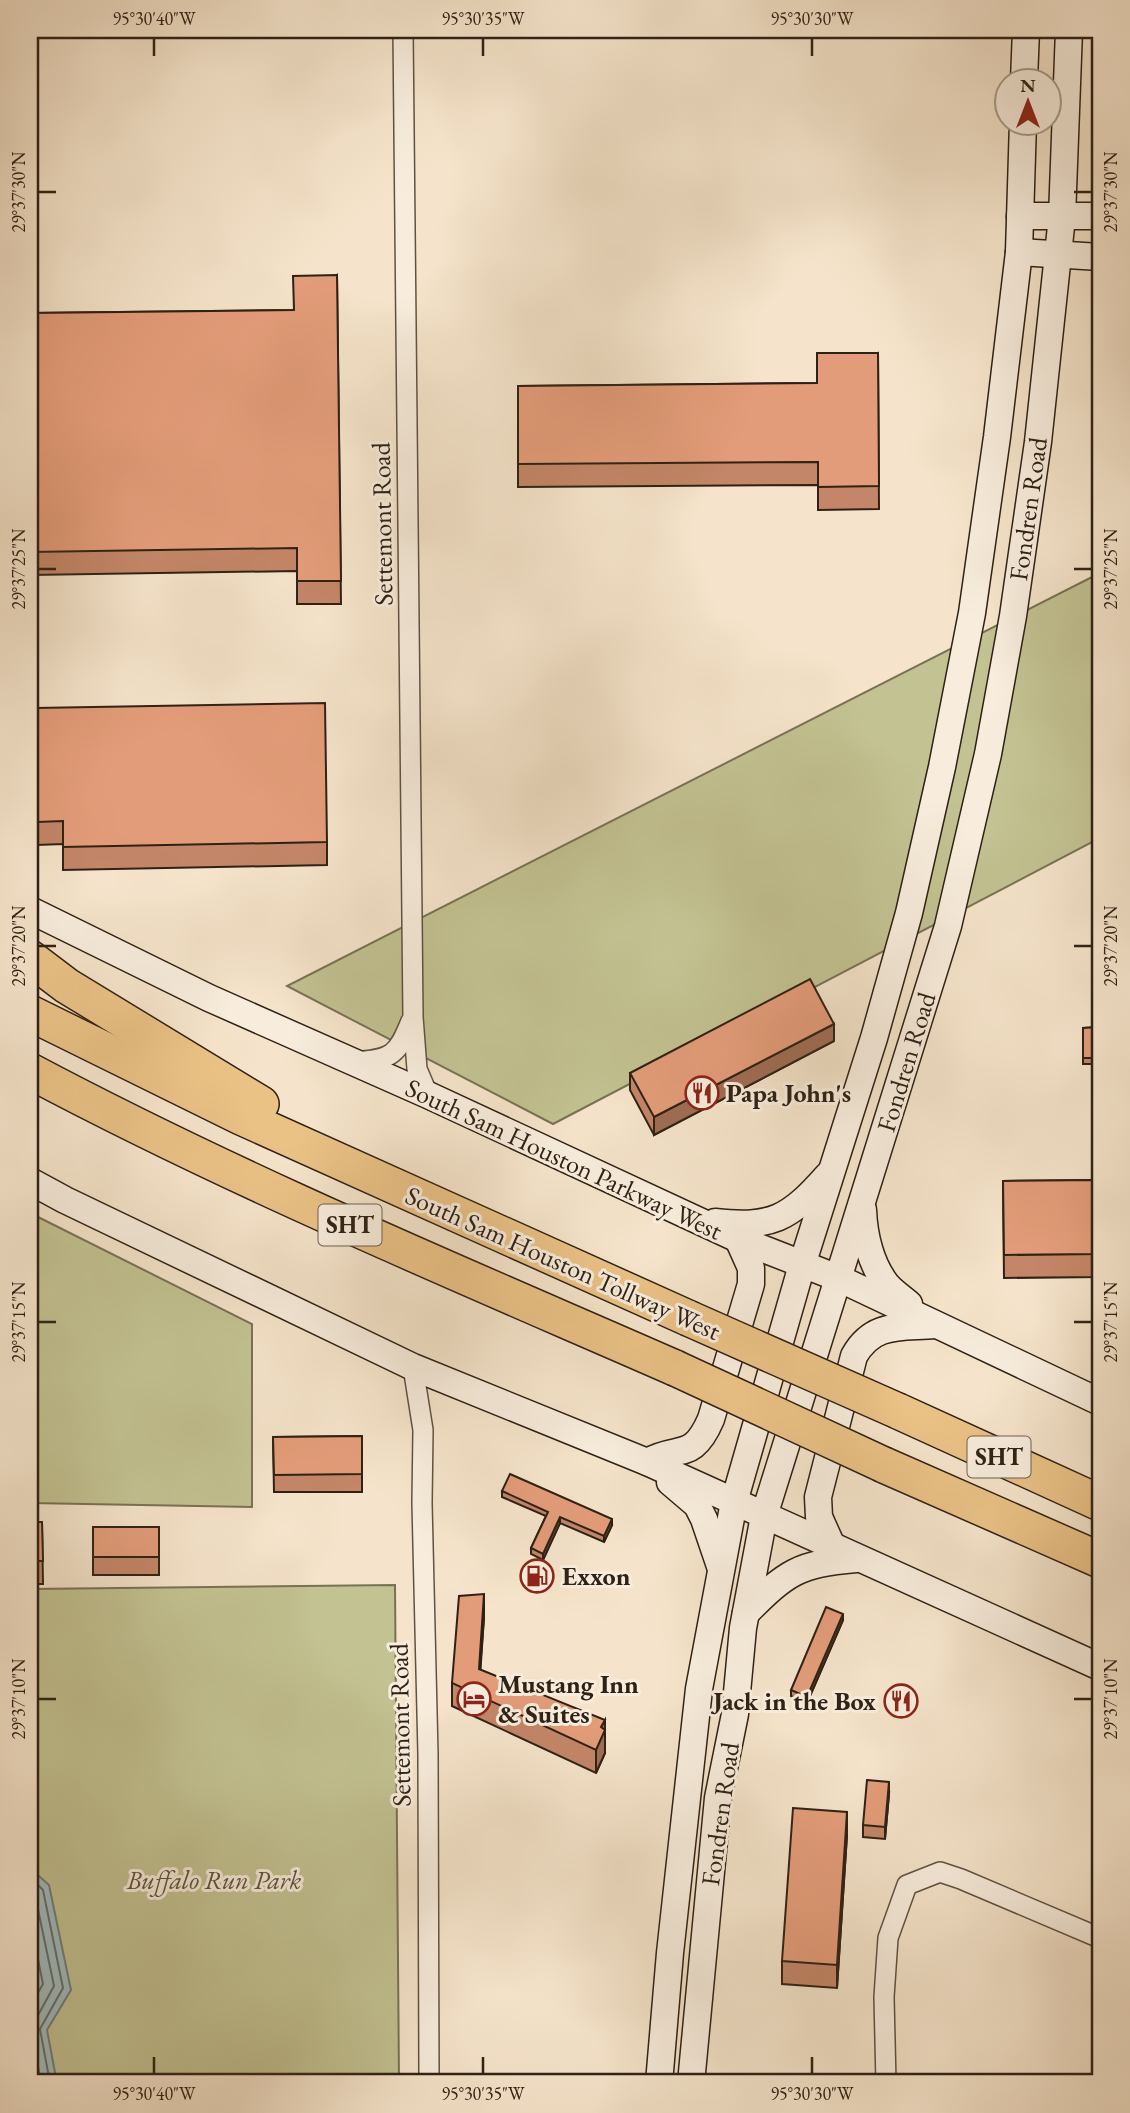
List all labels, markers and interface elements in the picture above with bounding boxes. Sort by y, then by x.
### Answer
text: 95°30'40"W [112,7,196,30]
text: 95°30'35"W [441,7,525,30]
text: 95°30'30"W [770,7,854,30]
north arrow [993,66,1064,136]
text: N [1020,73,1036,98]
text: 29°37'30"N [7,151,30,232]
text: 29°37'30"N [1099,151,1122,232]
street label: Fondren Road [1001,434,1055,583]
street label: Settemont Road [364,441,400,606]
text: 29°37'25"N [7,528,30,609]
text: 29°37'25"N [1099,528,1122,609]
text: 29°37'20"N [7,905,30,986]
text: 29°37'20"N [1099,905,1122,986]
street label: Fondren Road [869,987,944,1136]
street label: South Sam Houston Parkway West [400,1071,728,1247]
restaurant icon: Papa John's [683,1074,721,1112]
place label: Papa John's [726,1076,851,1110]
street label: South Sam Houston Tollway West [400,1178,726,1348]
road number: SHT [318,1204,382,1246]
text: 29°37'15"N [7,1281,30,1362]
text: 29°37'15"N [1099,1281,1122,1362]
road number: SHT [968,1436,1030,1478]
fuel station icon: Exxon [518,1557,556,1595]
place label: Exxon [562,1559,631,1593]
street label: Settemont Road [382,1642,418,1807]
text: 29°37'10"N [7,1658,30,1739]
text: 29°37'10"N [1099,1658,1122,1739]
place label: Mustang Inn & Suites [498,1667,639,1731]
hotel icon: Mustang Inn & Suites [455,1680,493,1718]
restaurant icon: Jack in the Box [882,1682,920,1720]
place label: Jack in the Box [710,1684,876,1718]
street label: Fondren Road [693,1739,747,1888]
park label: Buffalo Run Park [126,1863,302,1897]
text: 95°30'40"W [112,2082,196,2105]
text: 95°30'35"W [441,2082,525,2105]
text: 95°30'30"W [770,2082,854,2105]

